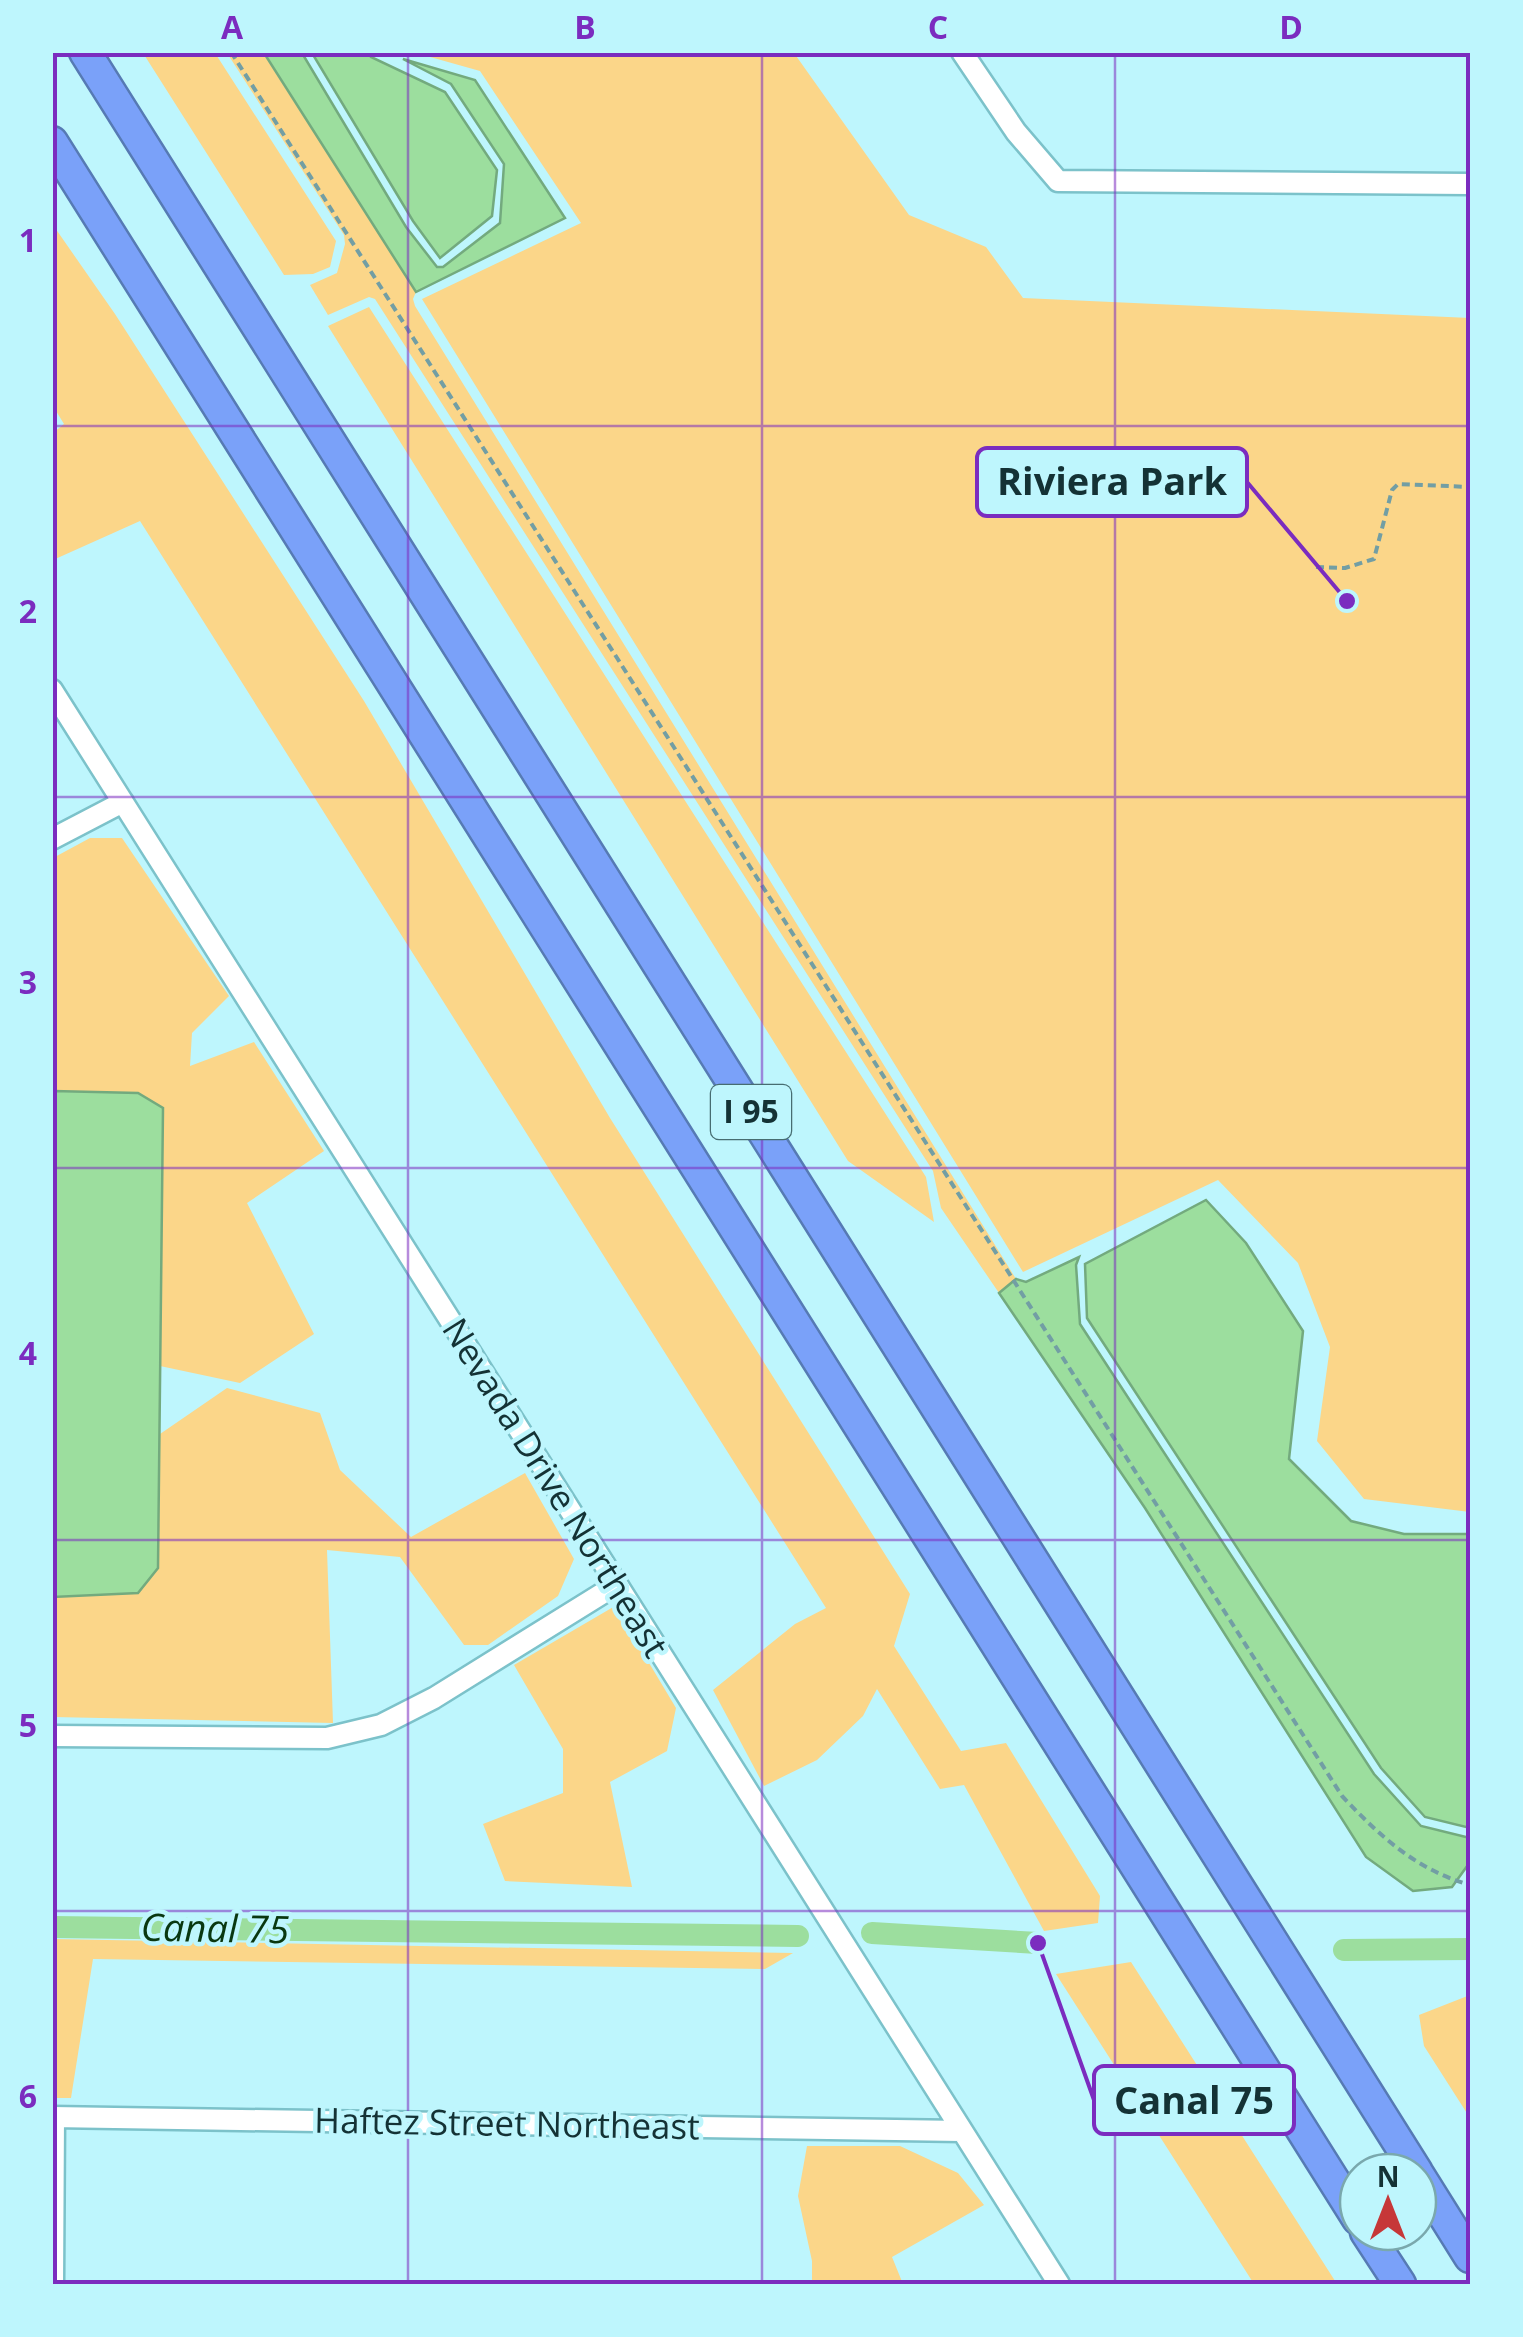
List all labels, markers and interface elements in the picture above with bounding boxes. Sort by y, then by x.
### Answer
text: A [221,5,244,48]
text: B [574,5,596,48]
text: C [928,5,948,48]
text: D [1279,5,1303,48]
text: 1 [19,218,37,261]
callout: Riviera Park [977,448,1247,516]
text: Riviera Park [997,454,1227,506]
text: 2 [19,589,37,632]
text: 3 [19,960,37,1003]
road number: I 95 [711,1085,791,1139]
street label: Nevada Drive Northeast [433,1309,680,1666]
text: 4 [19,1331,37,1374]
text: 5 [19,1703,37,1746]
water label: Canal 75 [140,1900,290,1954]
callout: Canal 75 [1094,2066,1294,2134]
text: Canal 75 [1114,2073,1274,2125]
text: 6 [19,2074,37,2117]
street label: Haftez Street Northeast [314,2096,700,2149]
north arrow [1338,2152,1438,2252]
text: N [1377,2157,1399,2195]

